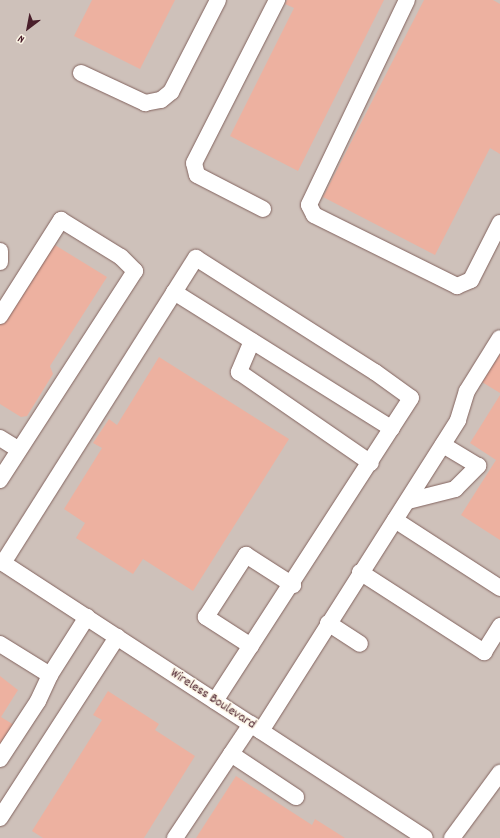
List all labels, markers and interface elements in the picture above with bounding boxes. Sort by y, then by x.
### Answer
north arrow [8,8,48,48]
text: N [15,30,28,46]
street label: Wireless Boulevard [167,665,259,733]

